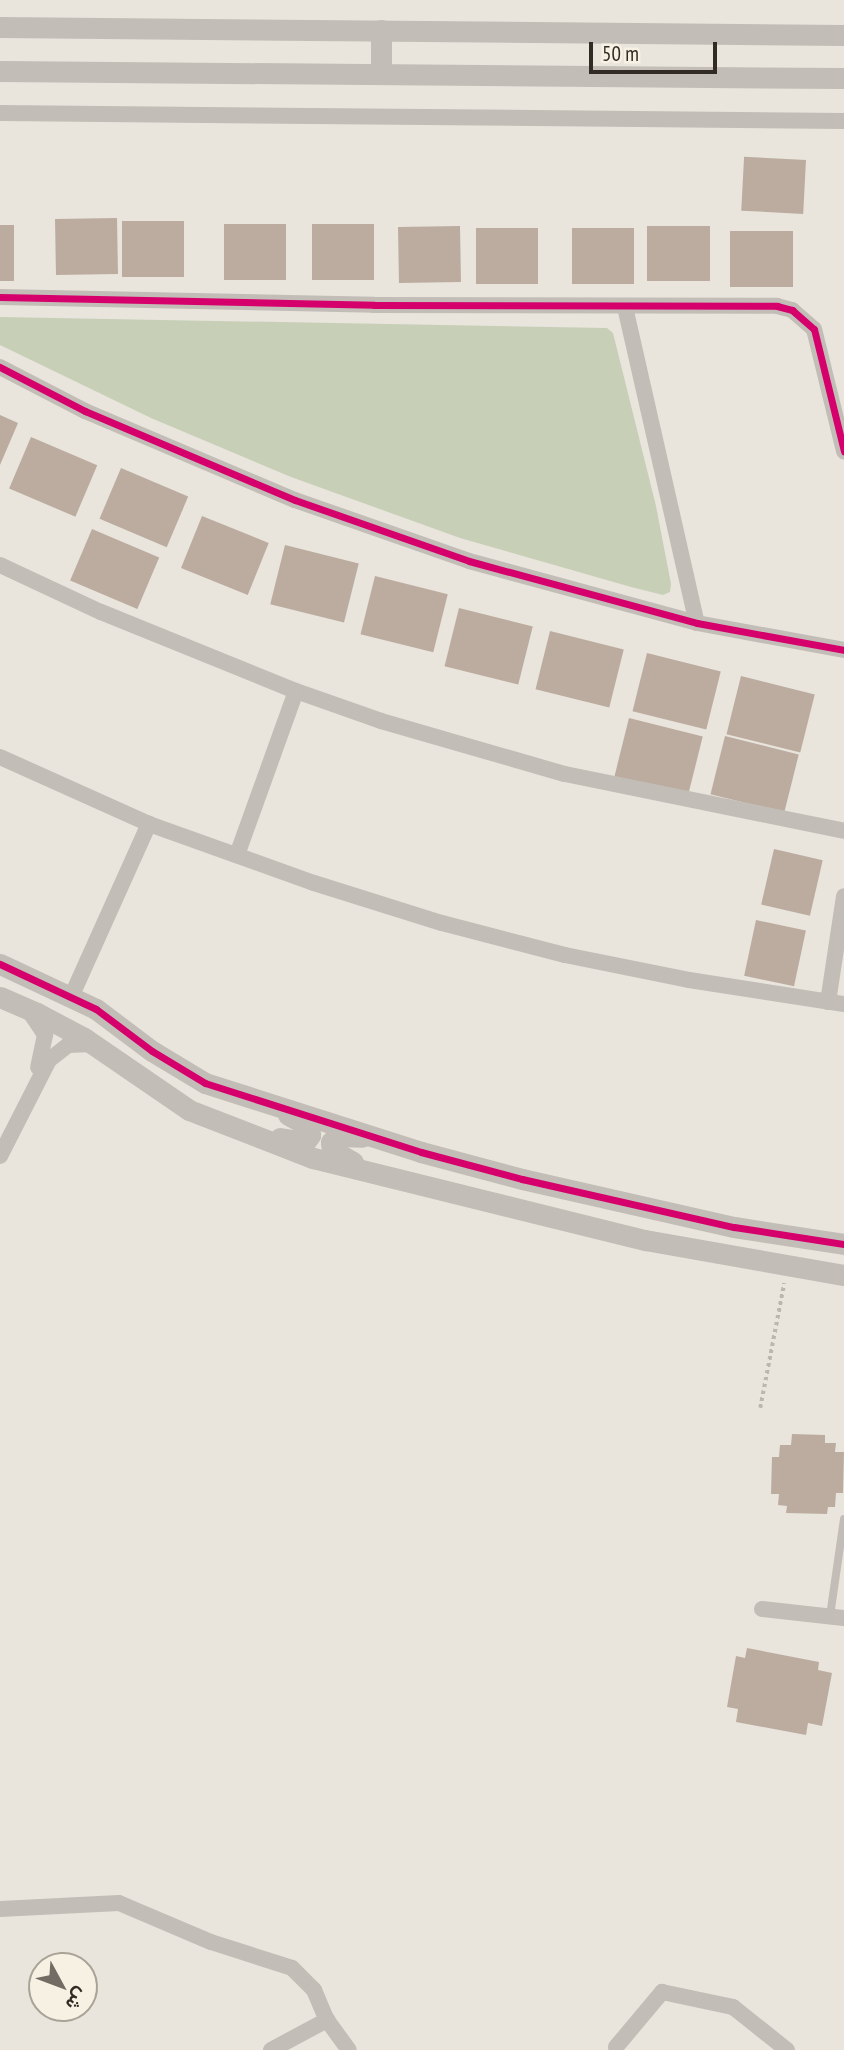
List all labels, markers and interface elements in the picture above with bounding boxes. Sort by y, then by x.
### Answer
scale bar [592,28,720,72]
text: 50 m [602,40,639,67]
north arrow [28,1952,98,2022]
text: ش [61,1983,94,2016]

